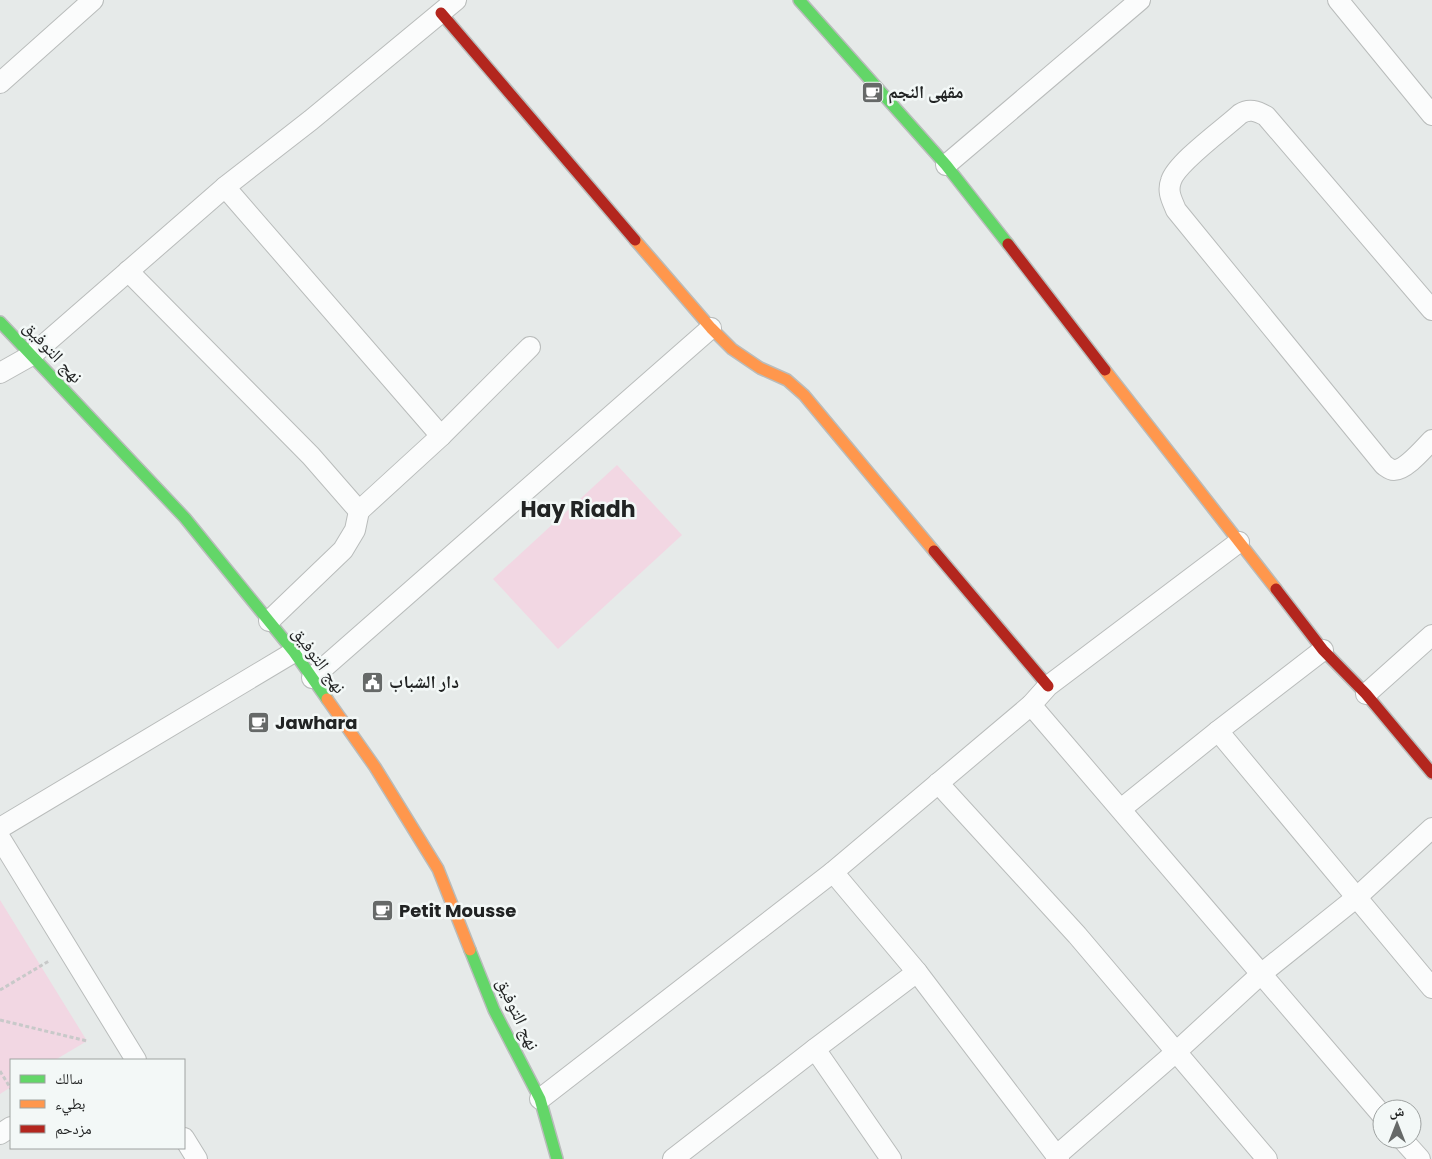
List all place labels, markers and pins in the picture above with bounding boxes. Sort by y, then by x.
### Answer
place label: مقهى النجم [888,79,963,104]
cafe icon: مقهى النجم [860,80,884,104]
place label: دار الشباب [389,669,459,694]
public building icon: دار الشباب [361,670,385,694]
place label: Jawhara [275,710,358,735]
cafe icon: Jawhara [247,711,271,735]
place label: Petit Mousse [399,898,516,923]
cafe icon: Petit Mousse [371,899,395,923]

